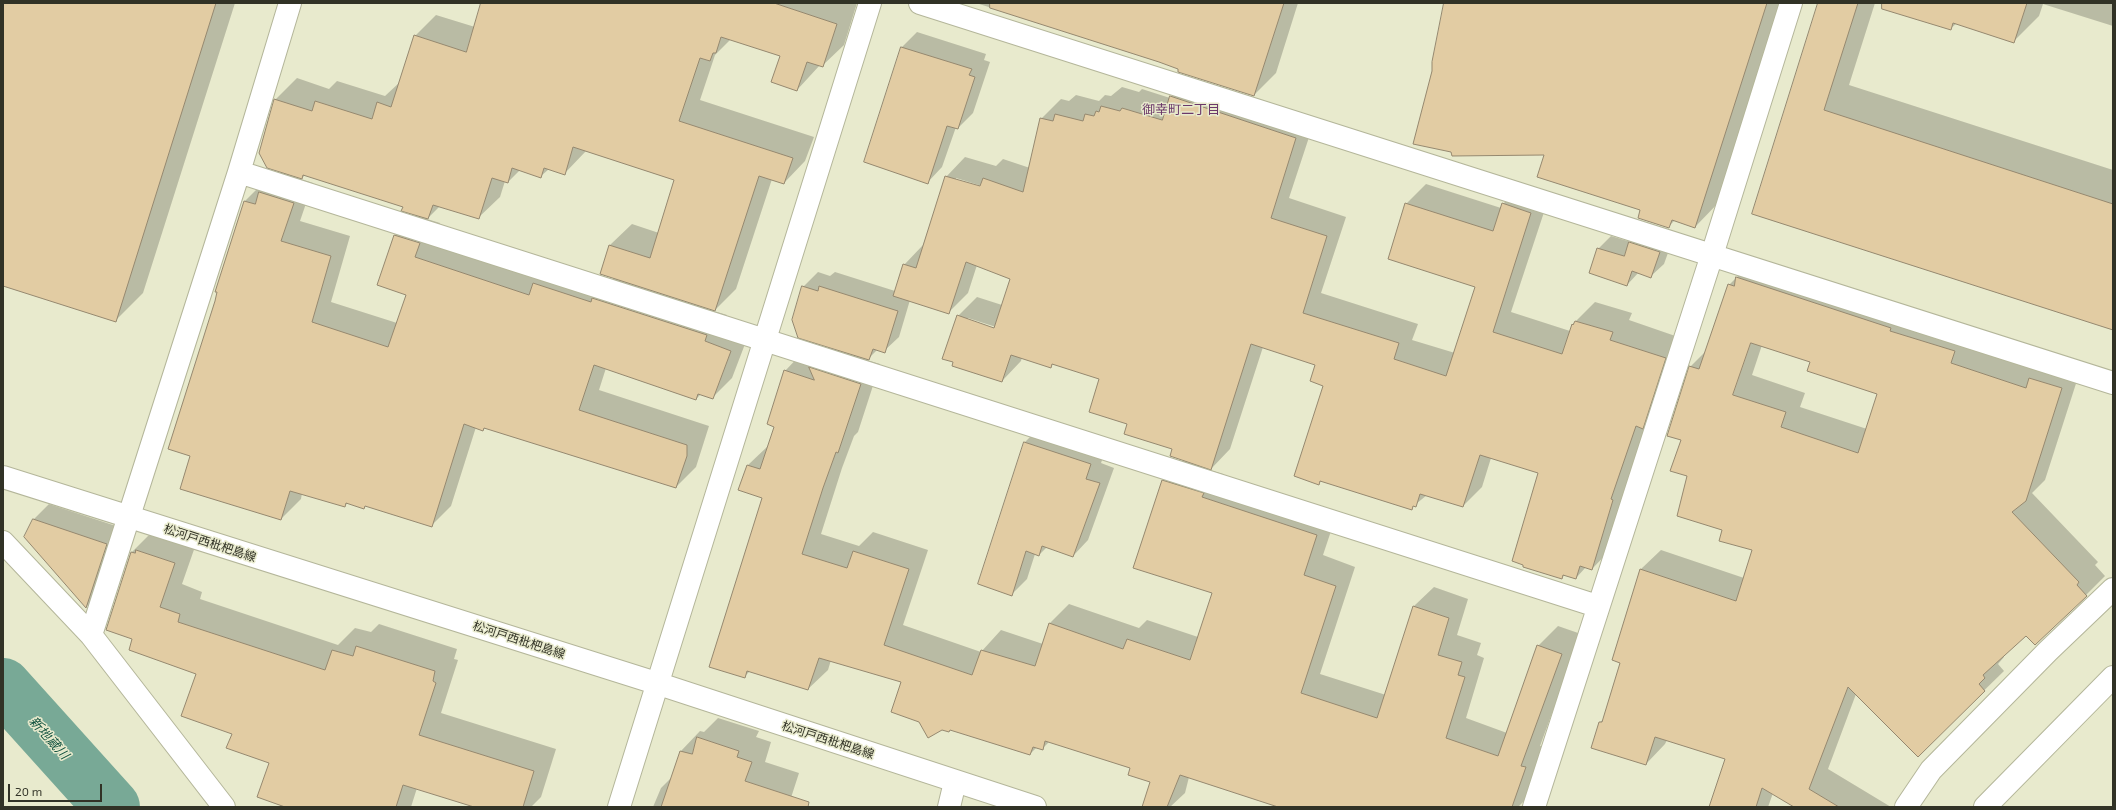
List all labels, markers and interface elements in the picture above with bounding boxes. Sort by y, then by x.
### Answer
district label: 御幸町二丁目 [1142,102,1220,118]
street label: 松河戸西枇杷島線 [162,521,258,565]
street label: 松河戸西枇杷島線 [471,618,567,662]
water label: 新地蔵川 [26,713,72,763]
street label: 松河戸西枇杷島線 [780,718,876,762]
scale bar [10,776,104,802]
text: 20 m [15,784,42,798]

